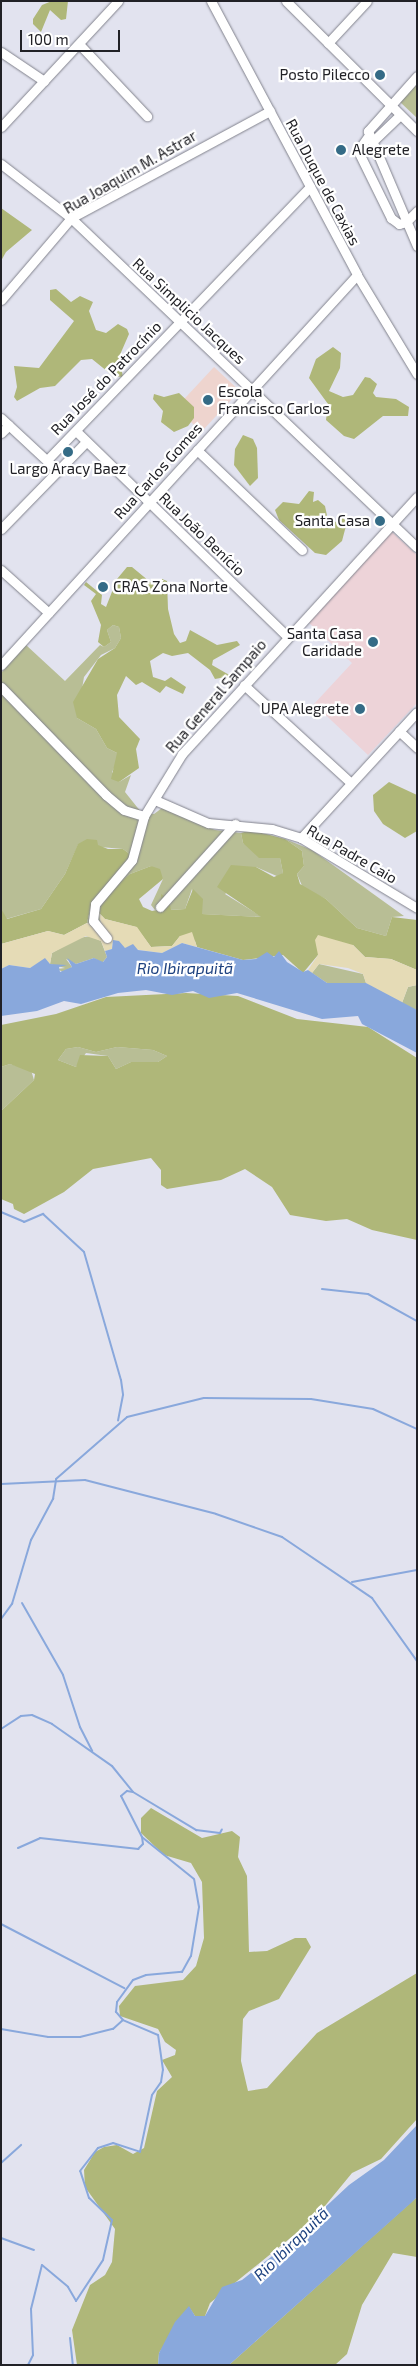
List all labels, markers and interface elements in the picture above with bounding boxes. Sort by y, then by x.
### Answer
scale bar [22,20,122,52]
text: 100 m [28,30,69,48]
place label: Posto Pilecco [279,66,370,84]
marker: Posto Pilecco [374,69,386,81]
street label: Rua Duque de Caxias [282,116,364,248]
street label: Rua Joaquim M. Astrar [60,126,200,218]
place label: Alegrete [352,141,410,159]
marker: Alegrete [334,143,348,157]
street label: Rua Simplicio Jacques [129,254,249,368]
street label: Rua José do Patrocínio [47,317,165,439]
place label: Escola Francisco Carlos [218,382,330,417]
marker: Escola Francisco Carlos [202,394,214,406]
street label: Rua Carlos Gomes [110,419,206,523]
marker: Largo Aracy Baez [62,446,74,458]
place label: Largo Aracy Baez [9,460,127,478]
street label: Rua João Benício [155,488,249,580]
place label: Santa Casa [295,512,370,530]
marker: Santa Casa [374,515,386,527]
place label: CRAS Zona Norte [113,578,228,596]
marker: CRAS Zona Norte [97,581,109,593]
place label: Santa Casa Caridade [287,624,362,659]
marker: Santa Casa Caridade [366,635,380,649]
street label: Rua General Sampaio [162,636,270,756]
place label: UPA Alegrete [260,700,349,718]
marker: UPA Alegrete [353,702,367,716]
street label: Rua Padre Caio [304,821,400,887]
water label: Rio Ibirapuitã [137,958,233,978]
water label: Rio Ibirapuitã [250,2204,332,2284]

